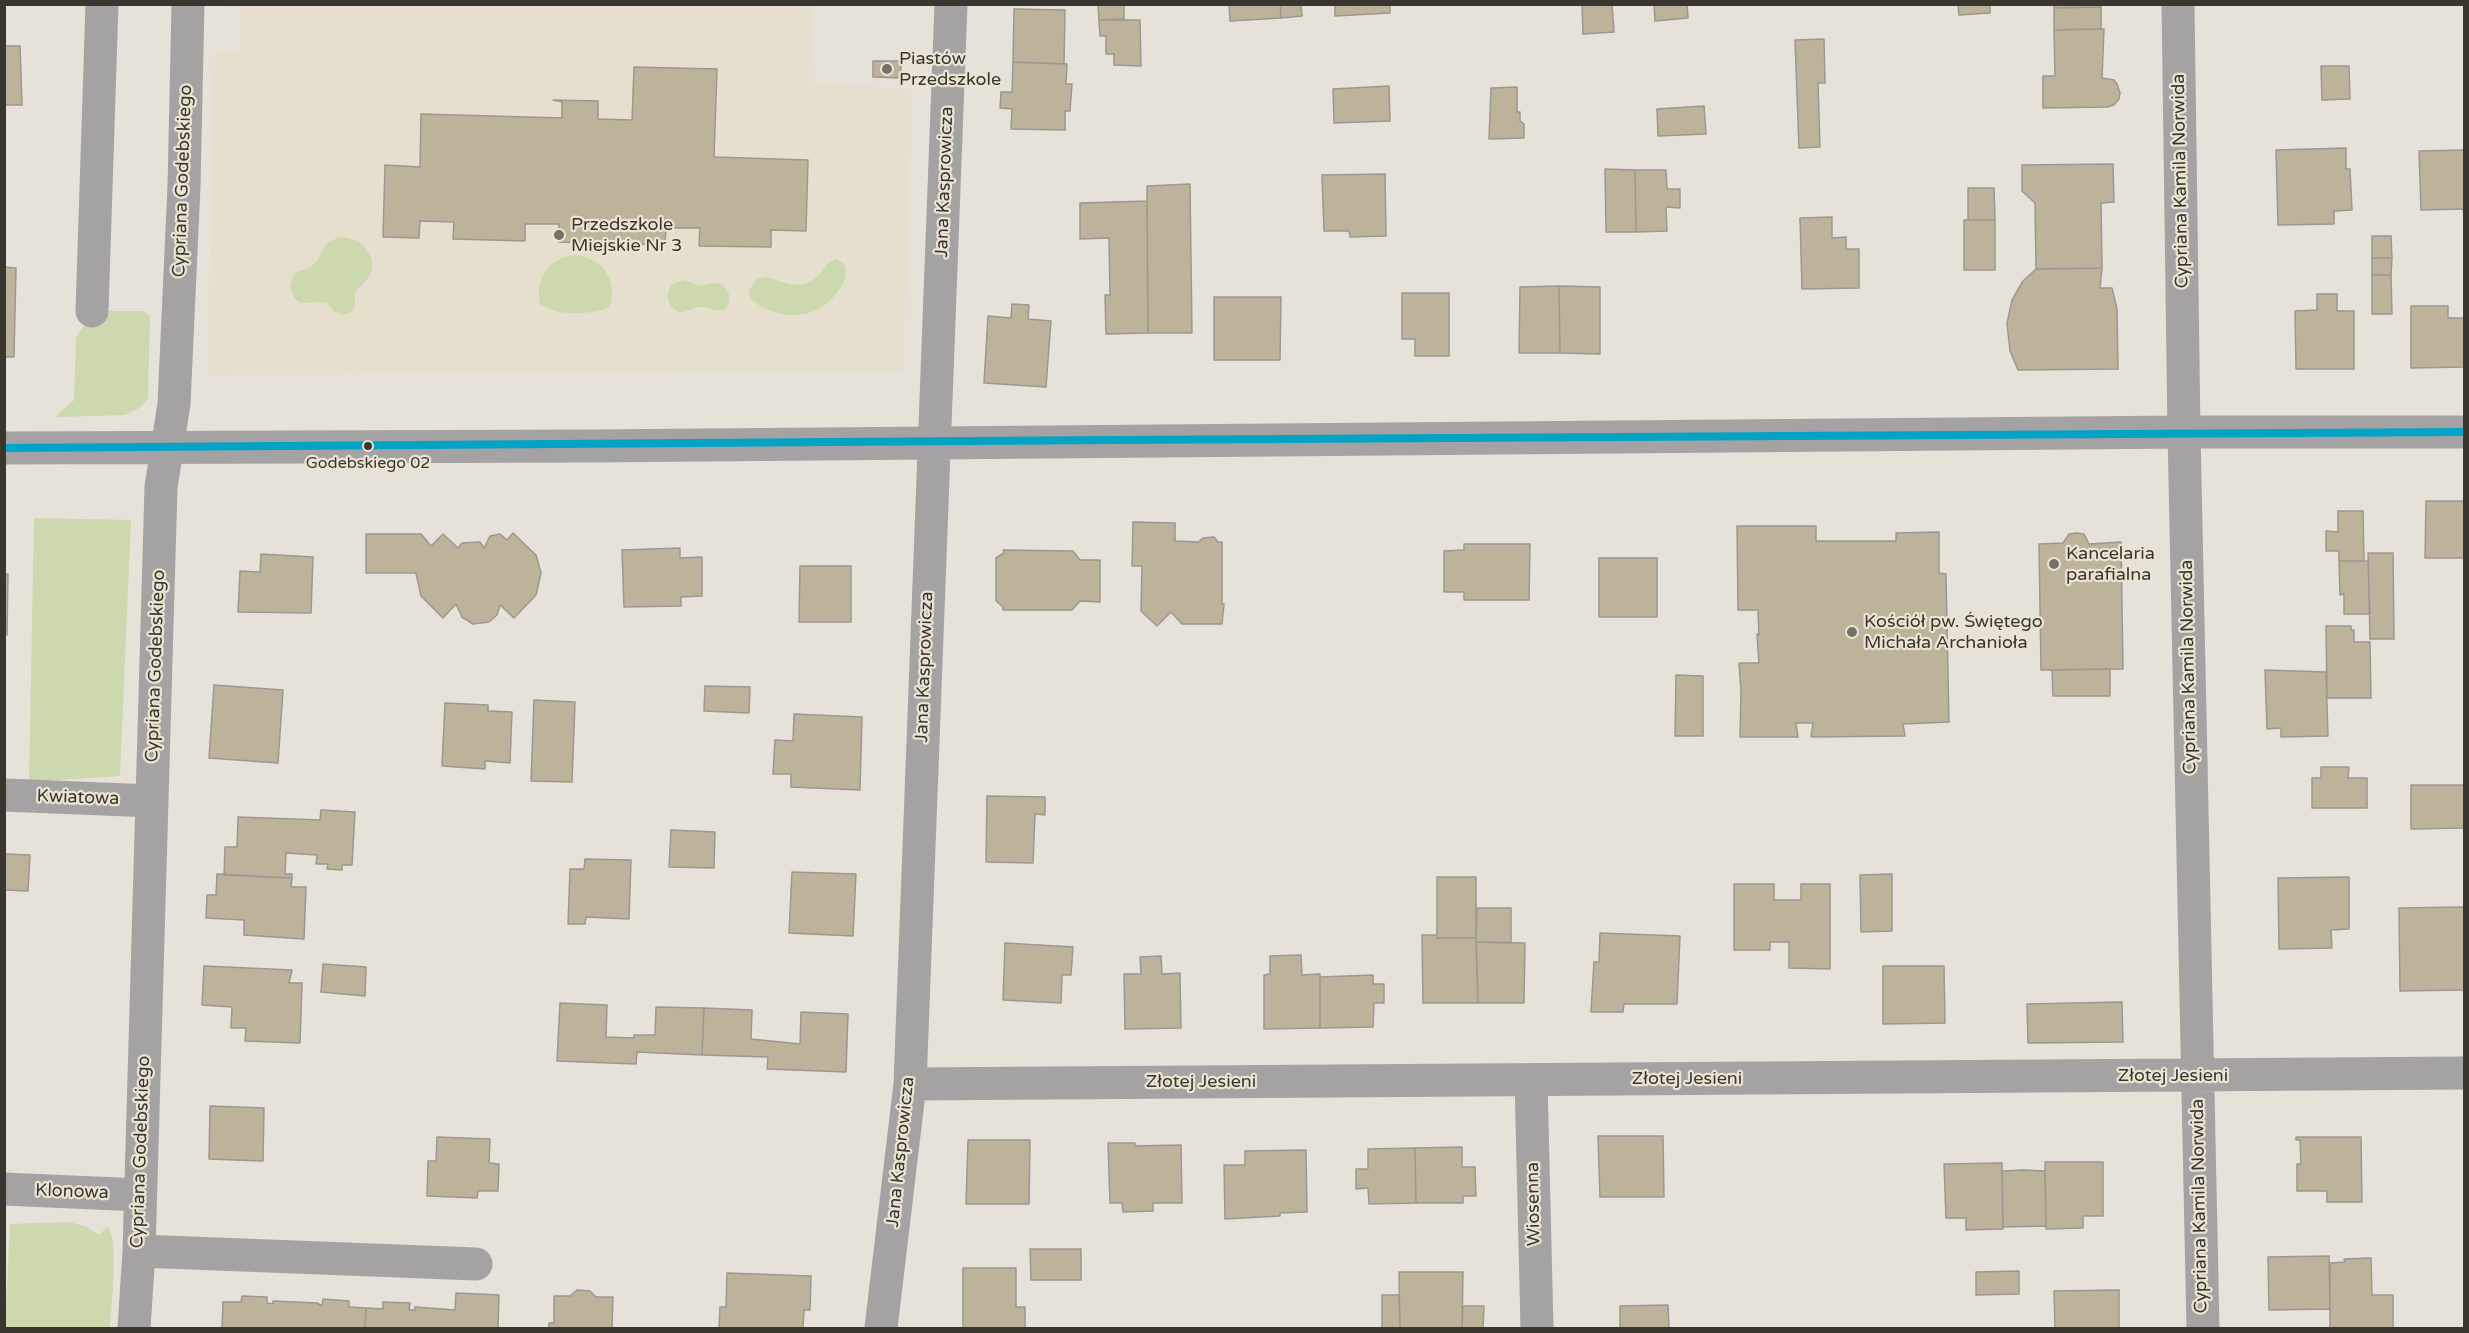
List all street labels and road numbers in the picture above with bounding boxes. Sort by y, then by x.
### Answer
street label: Cypriana Kamila Norwida [2168,74,2194,288]
street label: Cypriana Godebskiego [169,84,197,278]
street label: Jana Kasprowicza [932,106,958,258]
street label: Cypriana Kamila Norwida [2176,560,2202,774]
street label: Cypriana Godebskiego [142,569,170,763]
street label: Jana Kasprowicza [912,591,938,743]
street label: Kwiatowa [36,786,120,810]
street label: Cypriana Godebskiego [127,1055,155,1249]
street label: Złotej Jesieni [2118,1065,2228,1087]
street label: Złotej Jesieni [1632,1068,1742,1090]
street label: Złotej Jesieni [1146,1071,1256,1093]
street label: Jana Kasprowicza [882,1076,920,1228]
street label: Cypriana Kamila Norwida [2187,1099,2213,1313]
street label: Wiosenna [1522,1162,1546,1246]
street label: Klonowa [35,1180,109,1204]

